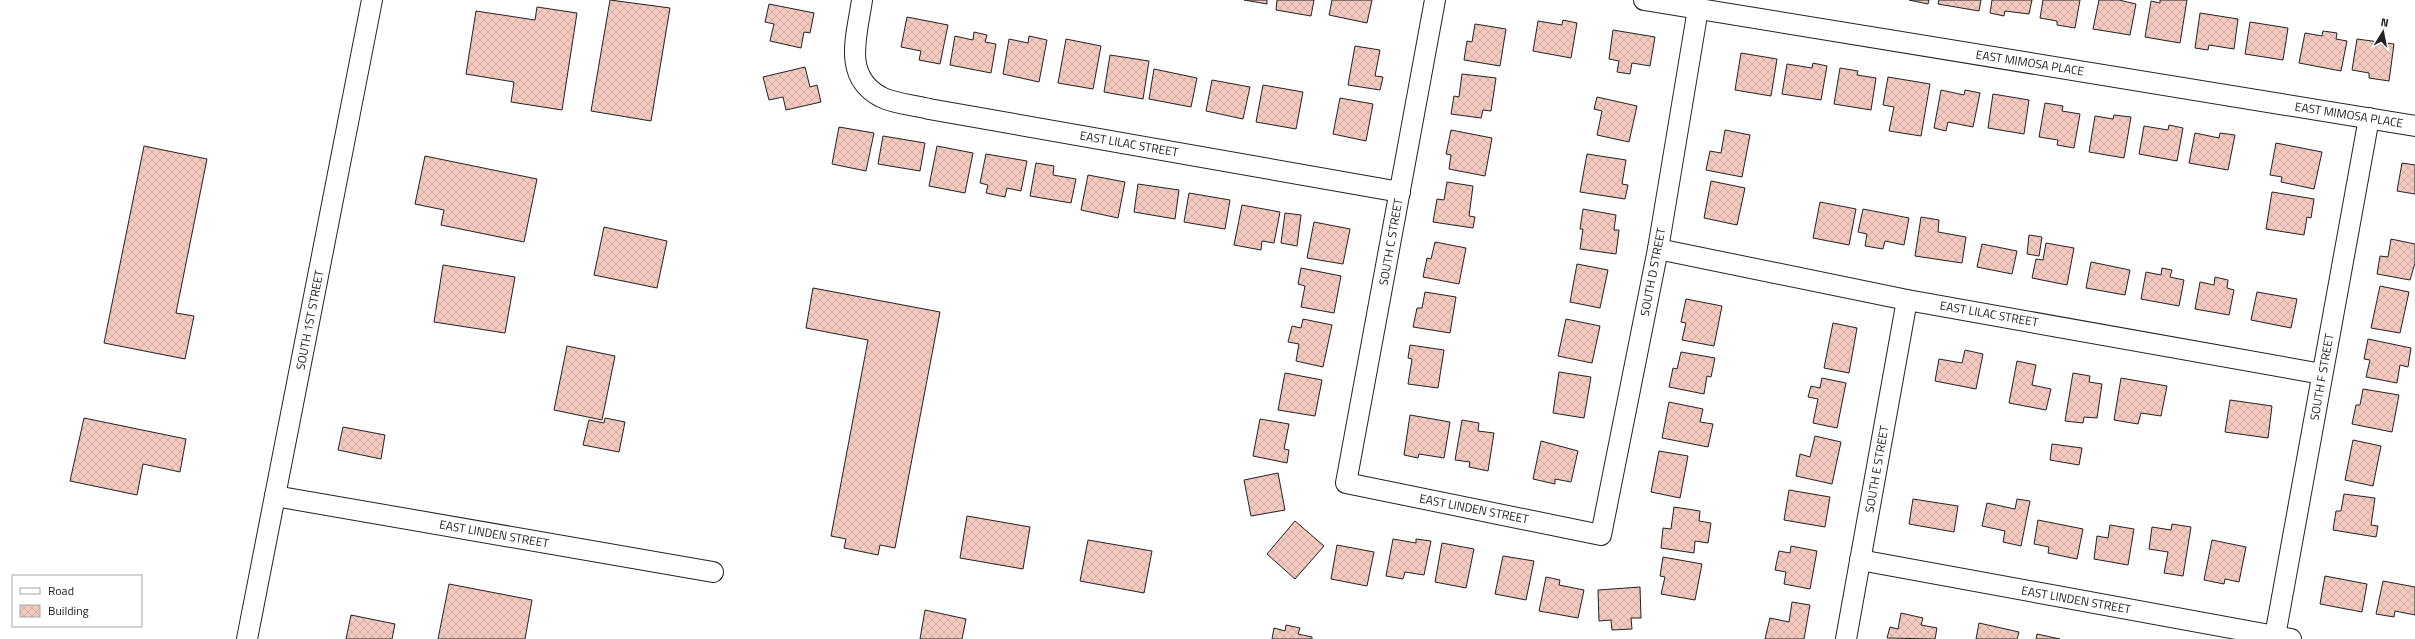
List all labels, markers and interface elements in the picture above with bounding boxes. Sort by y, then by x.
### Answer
north arrow [2363,12,2403,52]
text: N [2380,14,2390,31]
street label: EAST MIMOSA PLACE [1975,45,2086,81]
street label: EAST MIMOSA PLACE [2294,97,2405,133]
street label: EAST LILAC STREET [1078,126,1180,162]
street label: SOUTH C STREET [1373,196,1408,287]
street label: SOUTH D STREET [1635,226,1670,318]
street label: SOUTH 1ST STREET [291,268,329,371]
street label: EAST LILAC STREET [1938,296,2040,332]
street label: SOUTH F STREET [2305,331,2339,422]
street label: SOUTH E STREET [1859,423,1894,514]
street label: EAST LINDEN STREET [1418,489,1531,529]
street label: EAST LINDEN STREET [438,515,551,553]
legend [12,575,142,627]
text: Road [48,581,74,600]
street label: EAST LINDEN STREET [2020,581,2133,619]
text: Building [48,601,89,620]

